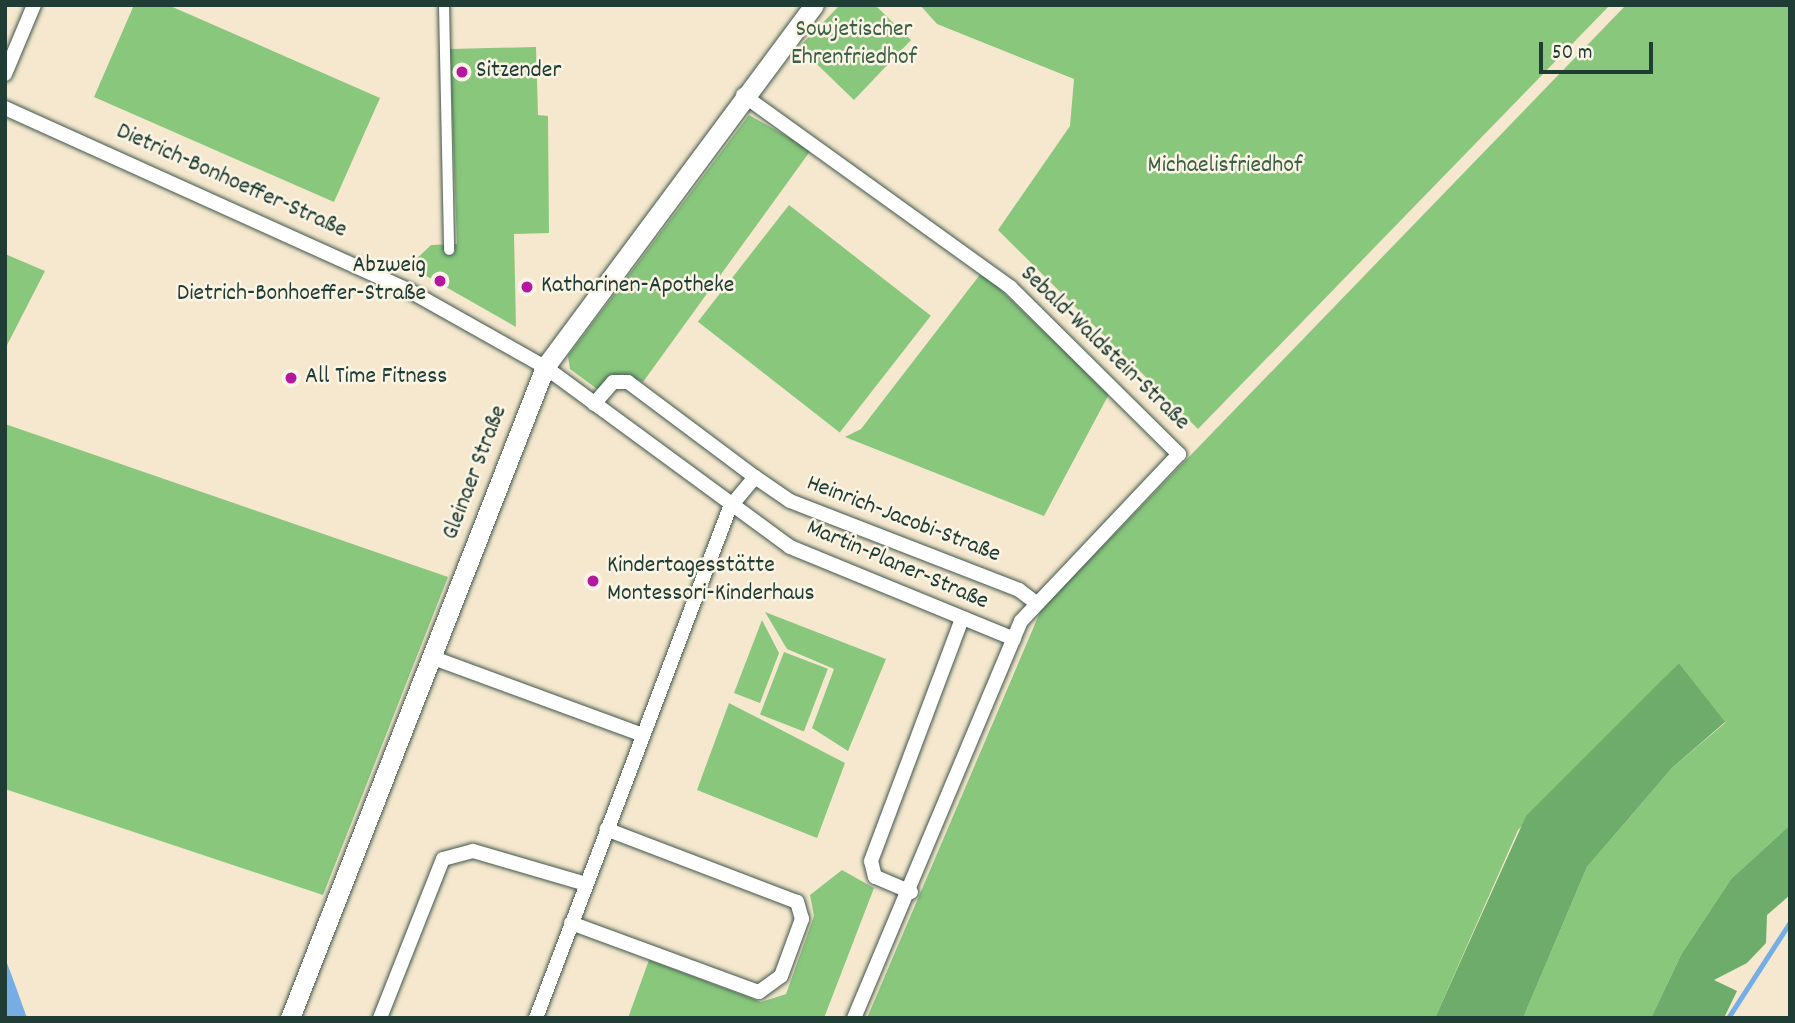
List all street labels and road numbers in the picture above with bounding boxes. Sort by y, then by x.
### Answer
street label: Dietrich-Bonhoeffer-Straße [111,118,351,246]
street label: Sebald-Waldstein-Straße [1013,261,1195,437]
street label: Gleinaer Straße [437,402,515,544]
street label: Heinrich-Jacobi-Straße [802,470,1004,570]
street label: Martin-Planer-Straße [802,515,992,617]

